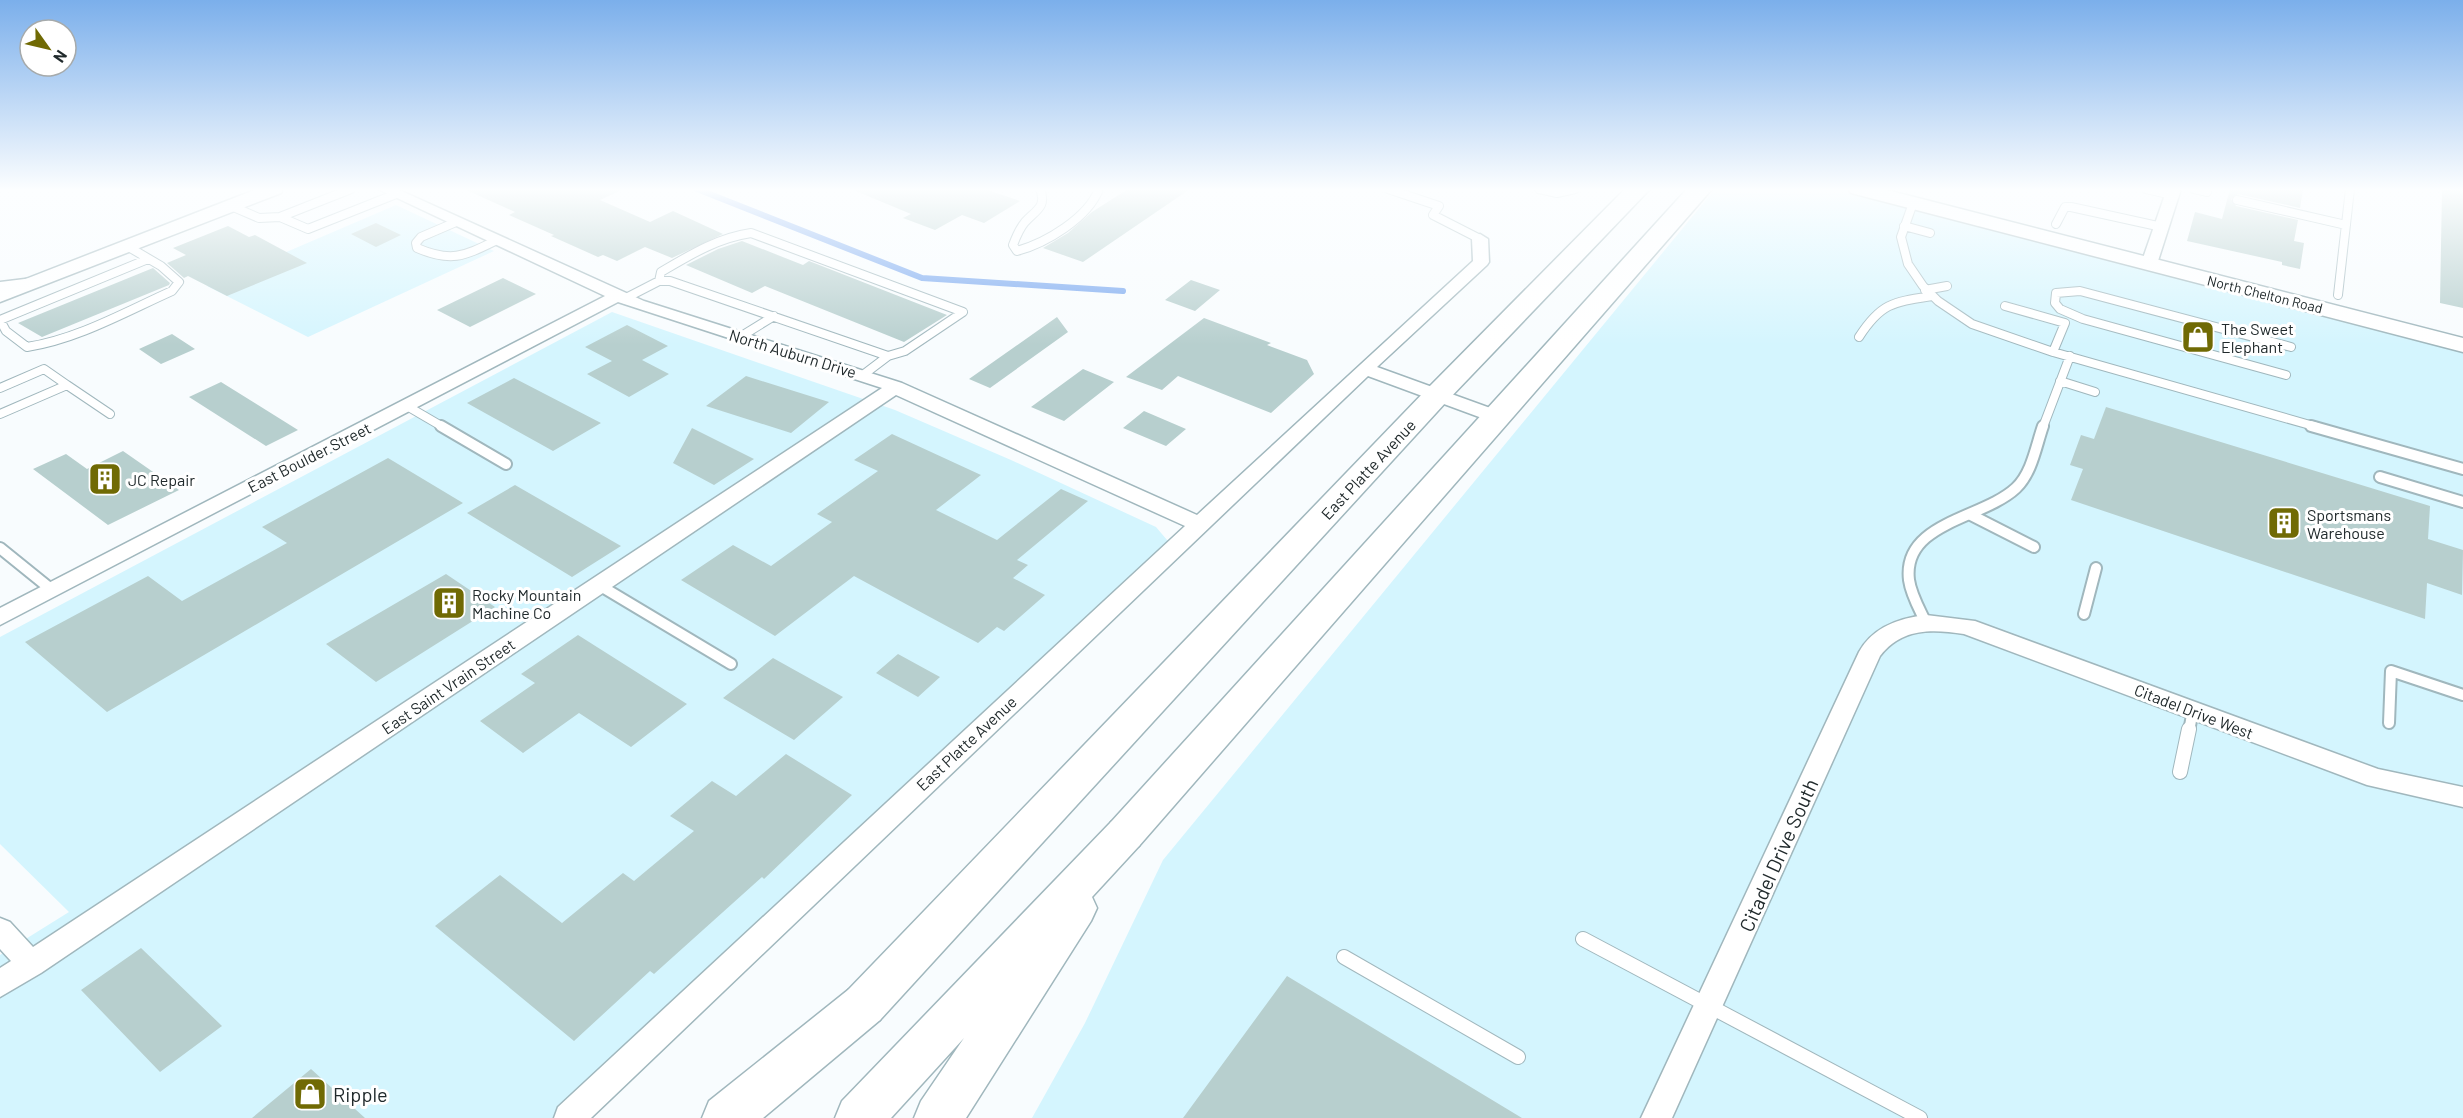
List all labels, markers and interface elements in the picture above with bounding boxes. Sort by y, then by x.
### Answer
north arrow [18,18,78,78]
text: N [50,47,72,66]
street label: North Chelton Road [2206,271,2324,317]
shop icon: The Sweet Elephant [2180,319,2216,355]
place label: The Sweet Elephant [2221,319,2294,356]
street label: North Auburn Drive [727,325,859,381]
street label: East Platte Avenue [1317,415,1419,523]
street label: East Boulder Street [244,418,374,496]
building icon: JC Repair [87,461,123,497]
place label: JC Repair [128,470,195,489]
building icon: Sportsmans Warehouse [2266,505,2302,541]
place label: Sportsmans Warehouse [2307,505,2391,542]
building icon: Rocky Mountain Machine Co [431,585,467,621]
place label: Rocky Mountain Machine Co [472,585,581,622]
street label: East Saint Vrain Street [378,634,518,738]
street label: Citadel Drive West [2132,680,2256,742]
street label: East Platte Avenue [912,692,1020,794]
street label: Citadel Drive South [1734,775,1822,935]
shop icon: Ripple [292,1076,328,1112]
place label: Ripple [333,1082,388,1106]

